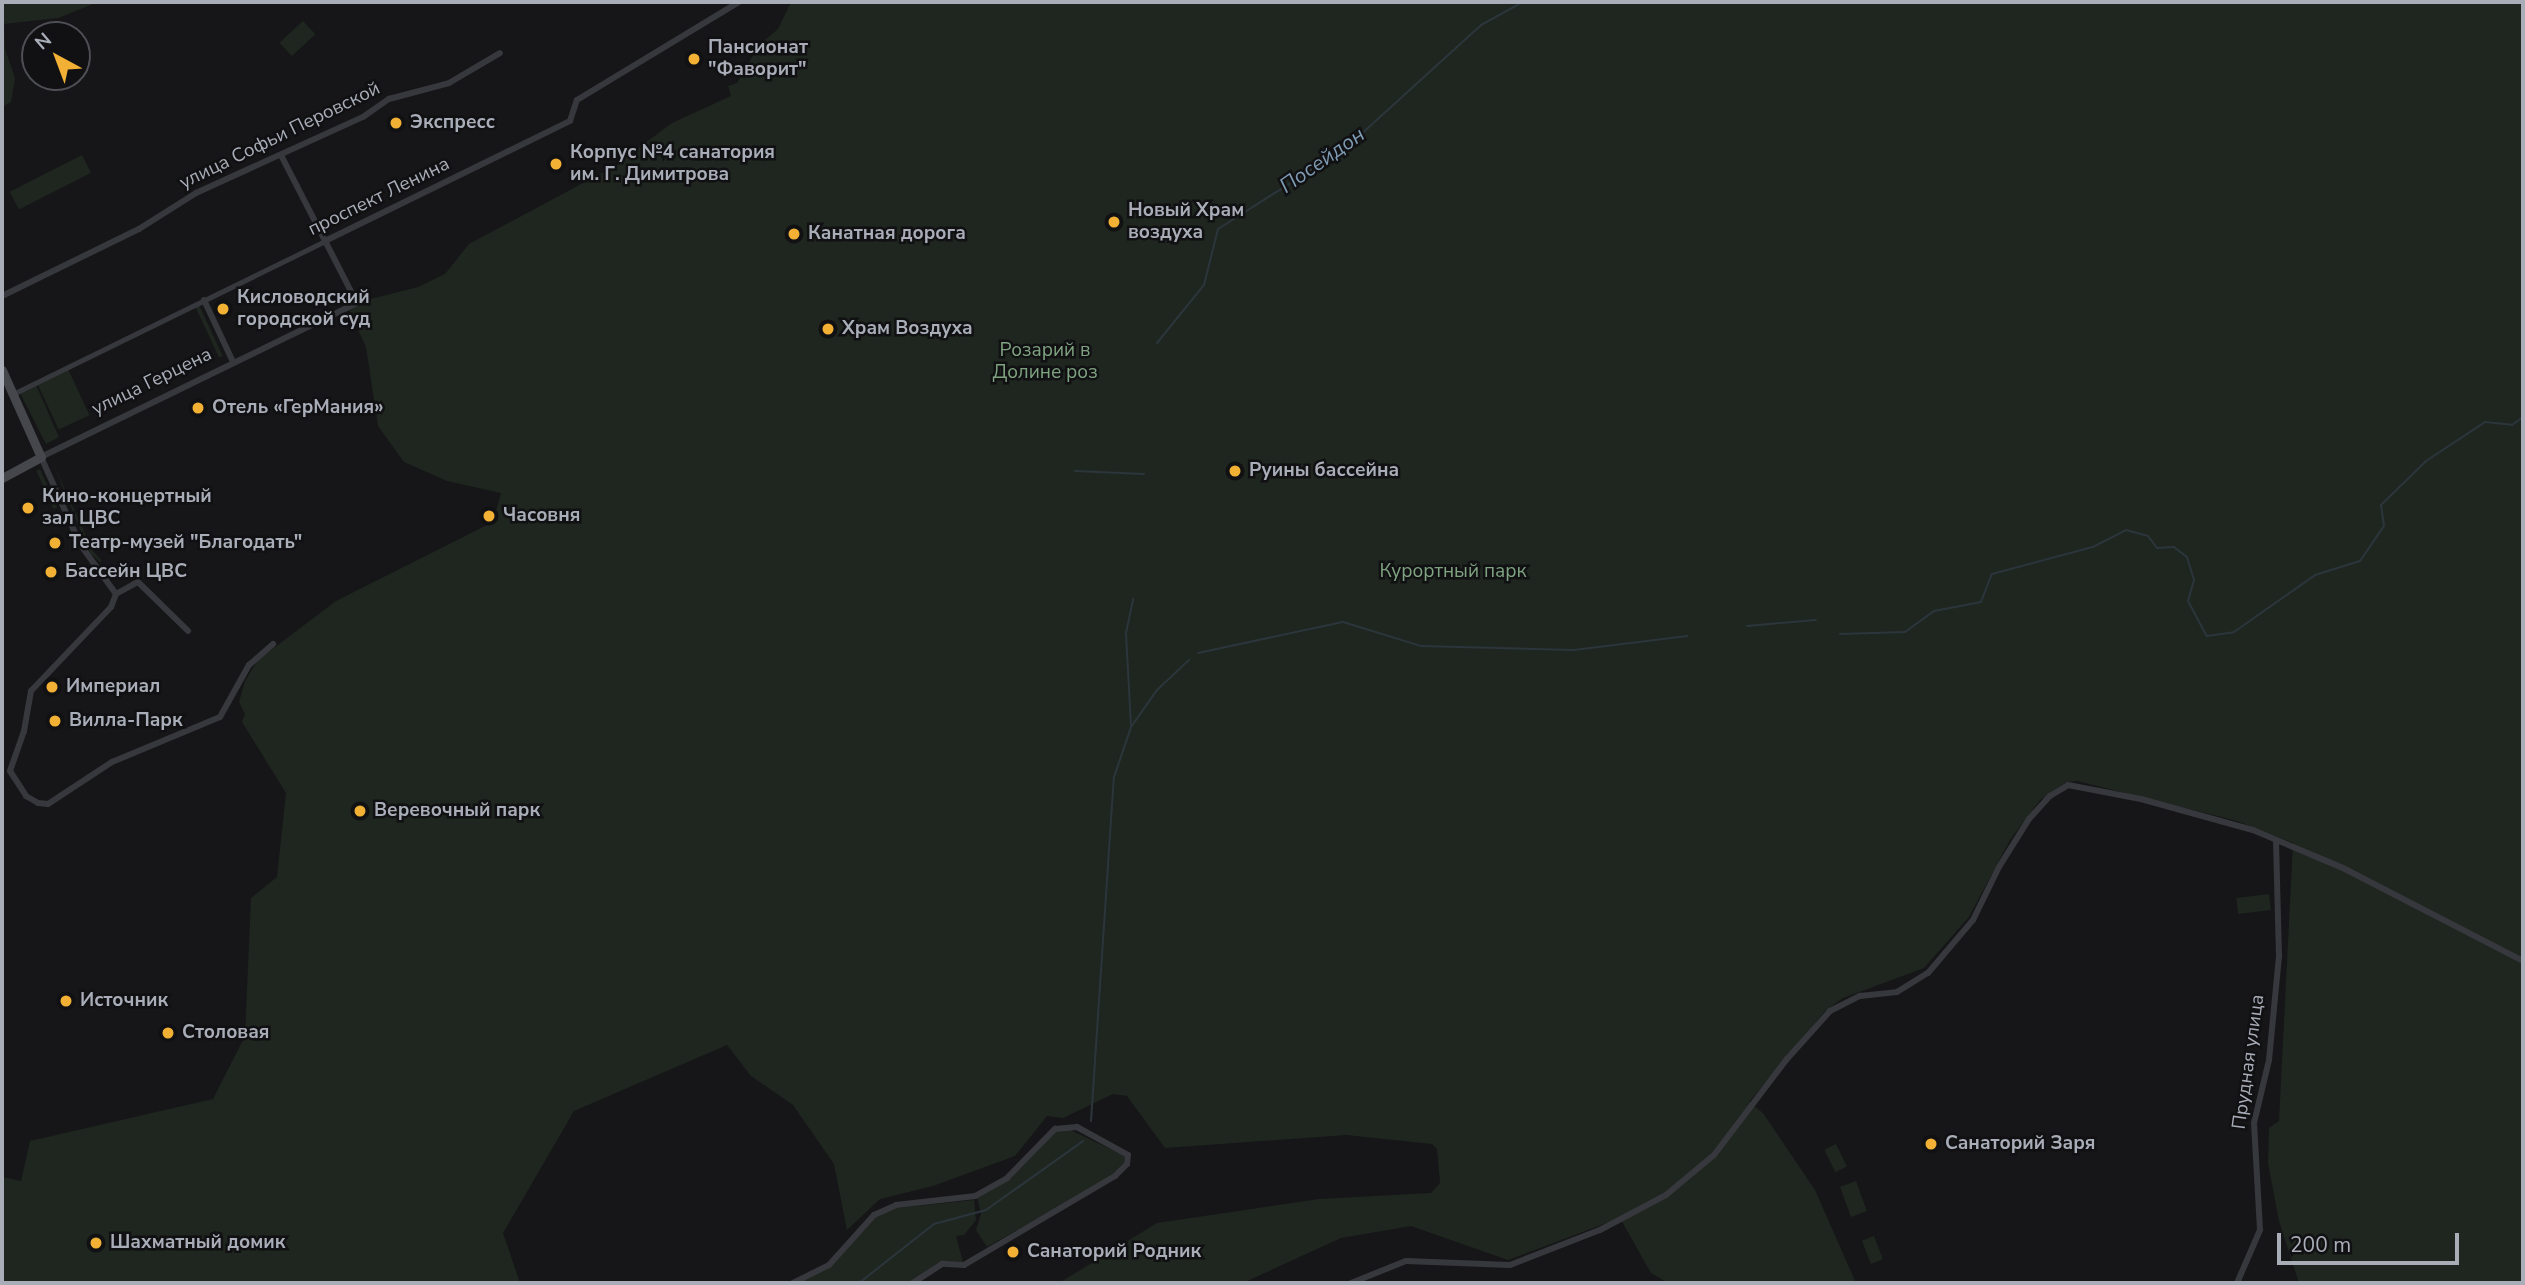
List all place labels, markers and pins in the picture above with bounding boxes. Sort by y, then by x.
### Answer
place label: Пансионат "Фаворит" [708,37,808,81]
marker: Пансионат "Фаворит" [686,51,702,67]
place label: Экспресс [410,112,495,134]
marker: Экспресс [388,115,404,131]
place label: Корпус №4 санатория им. Г. Димитрова [570,142,775,186]
marker: Корпус №4 санатория им. Г. Димитрова [548,156,564,172]
place label: Новый Храм воздуха [1128,200,1244,244]
marker: Новый Храм воздуха [1106,214,1122,230]
place label: Канатная дорога [808,223,966,245]
marker: Канатная дорога [786,226,802,242]
place label: Кисловодский городской суд [237,287,370,331]
marker: Кисловодский городской суд [215,301,231,317]
place label: Храм Воздуха [842,318,973,340]
marker: Храм Воздуха [820,321,836,337]
place label: Отель «ГерМания» [212,397,384,419]
marker: Отель «ГерМания» [190,400,206,416]
place label: Руины бассейна [1249,460,1399,482]
marker: Руины бассейна [1227,463,1243,479]
place label: Кино-концертный зал ЦВС [42,486,212,530]
marker: Кино-концертный зал ЦВС [20,500,36,516]
place label: Часовня [503,505,580,527]
marker: Часовня [481,508,497,524]
place label: Театр-музей "Благодать" [69,532,302,554]
marker: Театр-музей "Благодать" [47,535,63,551]
place label: Бассейн ЦВС [65,561,187,583]
marker: Бассейн ЦВС [43,564,59,580]
place label: Империал [66,676,160,698]
marker: Империал [44,679,60,695]
place label: Вилла-Парк [69,710,183,732]
marker: Вилла-Парк [47,713,63,729]
place label: Веревочный парк [374,800,540,822]
marker: Веревочный парк [352,803,368,819]
place label: Источник [80,990,168,1012]
marker: Источник [58,993,74,1009]
place label: Столовая [182,1022,269,1044]
marker: Столовая [160,1025,176,1041]
place label: Санаторий Заря [1945,1133,2095,1155]
marker: Санаторий Заря [1923,1136,1939,1152]
place label: Шахматный домик [110,1232,285,1254]
marker: Шахматный домик [88,1235,104,1251]
place label: Санаторий Родник [1027,1241,1201,1263]
marker: Санаторий Родник [1005,1244,1021,1260]

